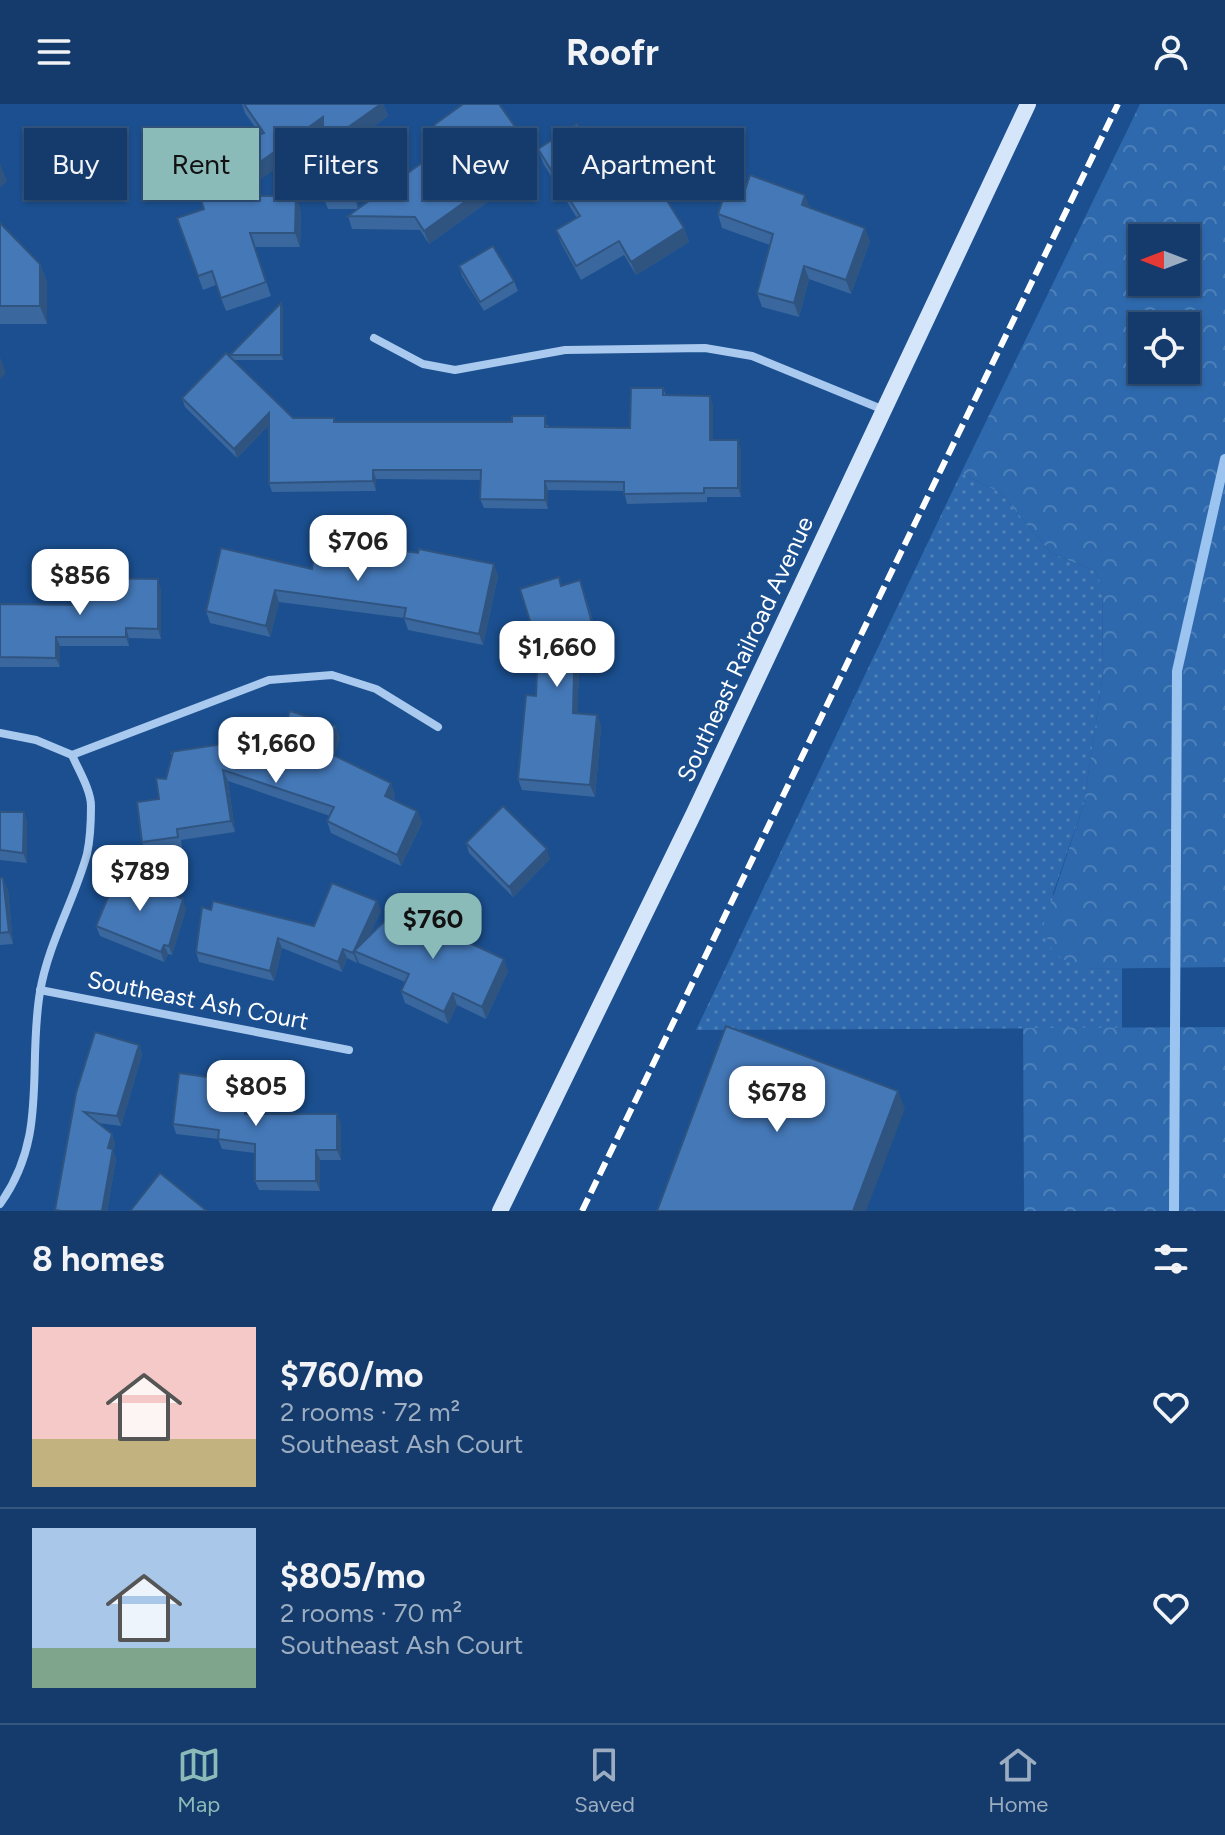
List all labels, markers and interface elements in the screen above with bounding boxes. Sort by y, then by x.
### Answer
icon: menu [32,30,76,74]
icon: person [1149,30,1193,74]
text: Roofr [566,31,659,74]
chip: Buy [24,128,127,200]
chip: Rent [143,128,259,200]
chip: Filters [275,128,407,200]
chip: New [423,128,537,200]
chip: Apartment [553,128,744,200]
north arrow [1128,224,1200,296]
map controls [1128,224,1200,384]
button: locate [1128,312,1200,384]
street label: Southeast Railroad Avenue [671,512,819,786]
pin: $706 [311,515,405,583]
text: $706 [328,525,388,557]
pin: $856 [33,549,127,617]
text: $856 [50,559,110,591]
pin: $1,660 [492,621,622,689]
text: $1,660 [517,631,597,663]
pin: $1,660 [211,717,341,785]
text: $1,660 [236,727,316,759]
pin: $789 [93,845,187,913]
text: $789 [110,855,170,887]
pin: $760 [386,893,480,961]
text: $760 [403,903,463,935]
street label: Southeast Ash Court [85,964,311,1036]
pin: $805 [209,1060,303,1128]
pin: $678 [730,1066,824,1134]
text: $805 [225,1070,287,1102]
text: $678 [747,1076,807,1108]
icon: filters [1149,1237,1193,1281]
text: 8 homes [32,1239,164,1280]
text: $760/mo [280,1355,424,1396]
icon: home [96,1359,192,1455]
icon: heart [1149,1385,1193,1429]
text: 2 rooms · 72 m² [280,1396,460,1428]
text: Southeast Ash Court [280,1428,523,1460]
text: $805/mo [280,1556,426,1597]
icon: home [96,1560,192,1656]
icon: heart [1149,1586,1193,1630]
text: 2 rooms · 70 m² [280,1597,462,1629]
text: Southeast Ash Court [280,1629,523,1661]
tab: Map [177,1743,221,1818]
tab: Saved [574,1743,635,1818]
tab: Home [988,1743,1048,1818]

